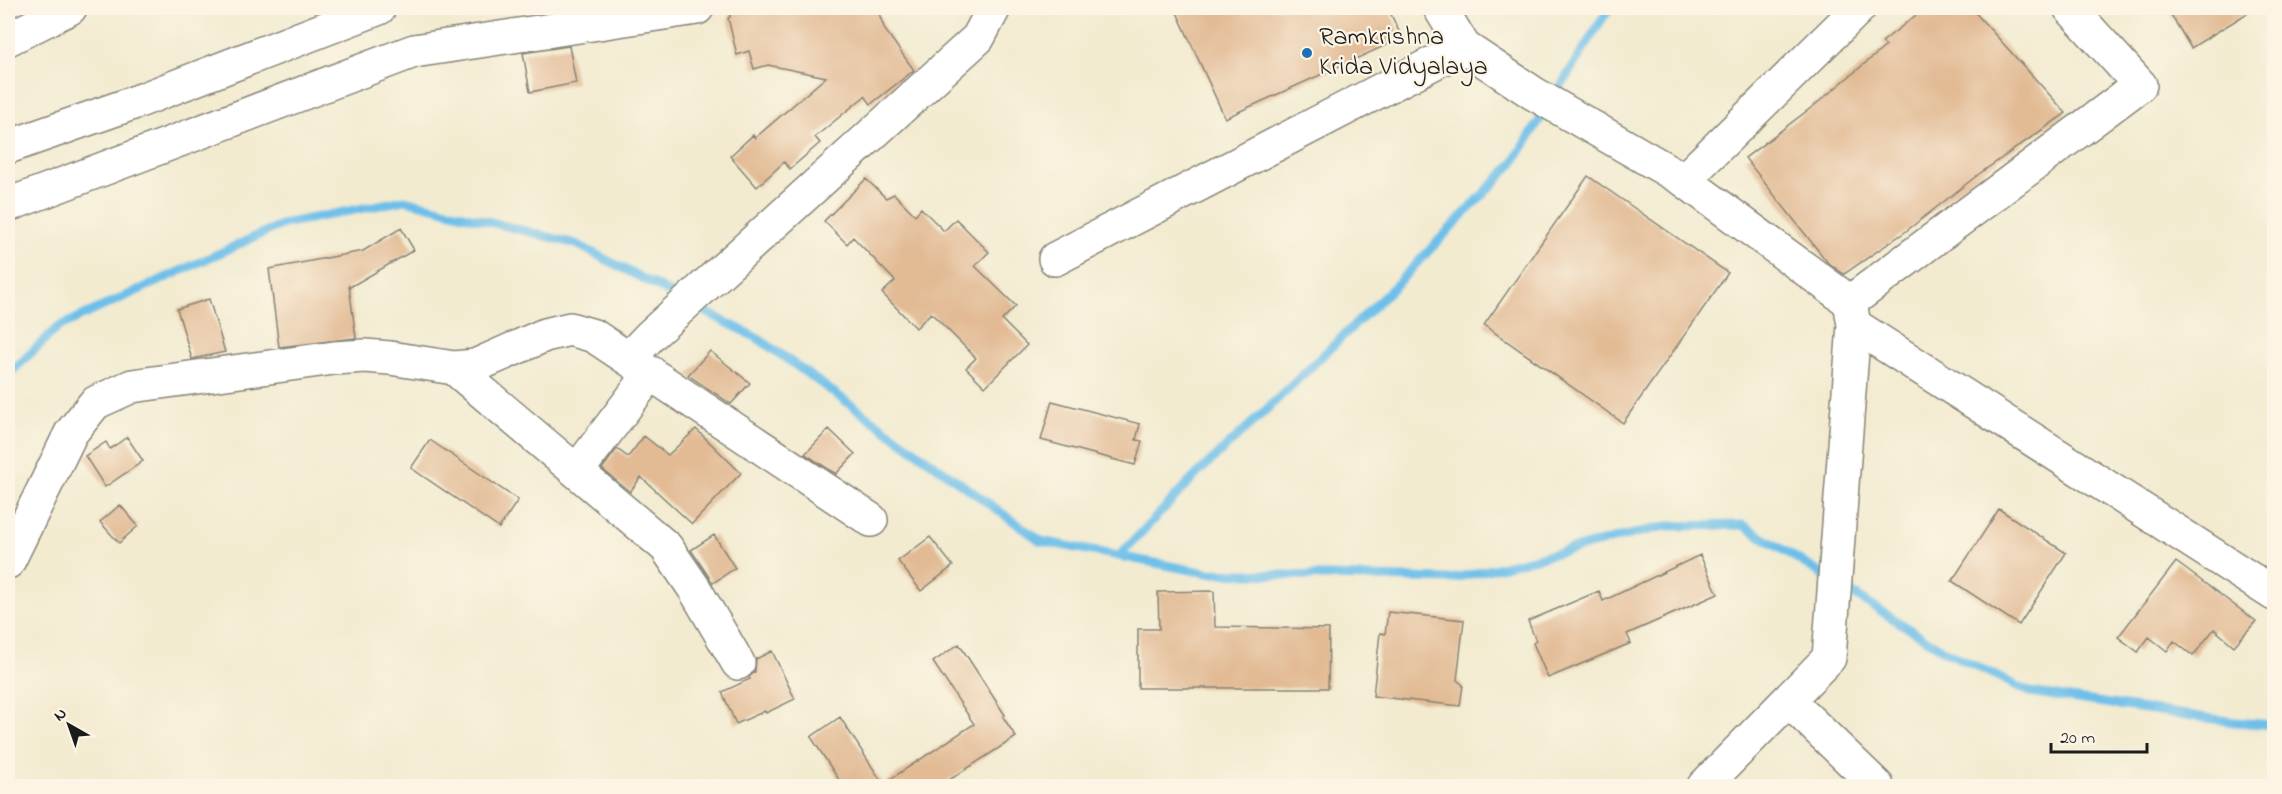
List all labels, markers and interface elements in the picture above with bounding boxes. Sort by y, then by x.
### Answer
place label: Ramkrishna Krida Vidyalaya [1319,19,1488,87]
marker: Ramkrishna Krida Vidyalaya [1300,46,1314,60]
north arrow [39,695,99,755]
text: N [49,702,73,728]
scale bar [2051,716,2147,754]
text: 20 m [2060,726,2095,752]

